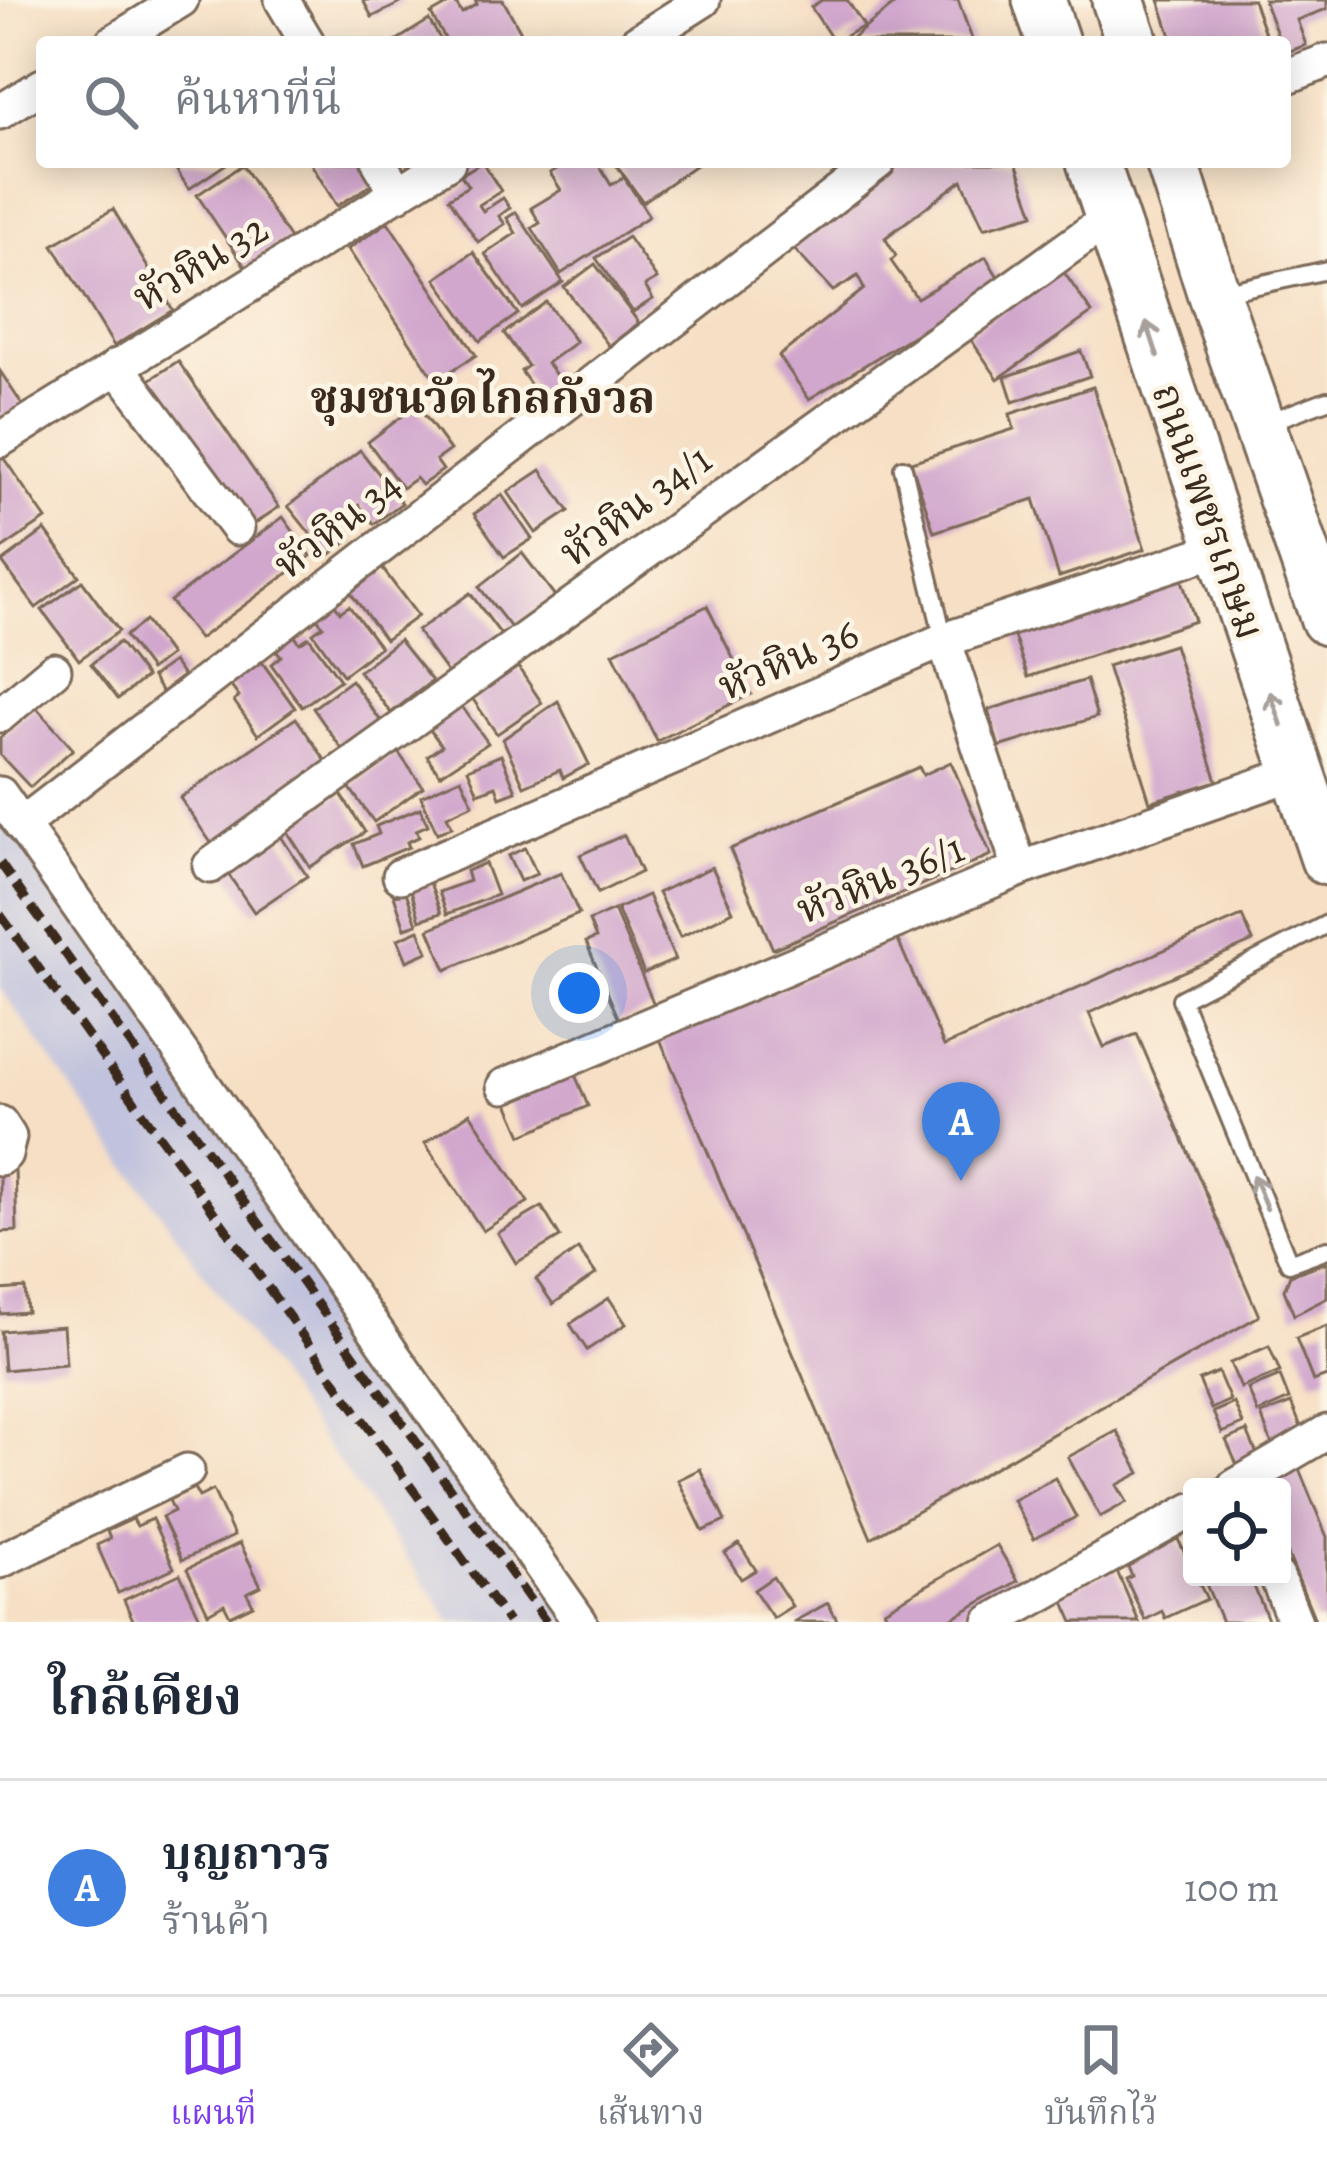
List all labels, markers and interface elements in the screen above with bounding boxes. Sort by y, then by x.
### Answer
search box [36,36,1291,168]
text: ค้นหาที่นี่ [174,68,342,130]
icon: search [78,69,144,135]
street label: หัวหิน 32 [122,199,278,325]
one-way arrow [1139,321,1161,359]
district label: ชุมชนวัดไกลกังวล [311,367,655,429]
street label: ถนนเพชรเกษม [1139,375,1279,647]
street label: หัวหิน 34/1 [547,430,723,580]
street label: หัวหิน 34 [262,456,412,592]
street label: หัวหิน 36 [709,604,867,714]
one-way arrow [1264,691,1285,728]
street label: หัวหิน 36/1 [788,819,972,937]
your location [549,963,609,1023]
pin: A [922,1082,1000,1181]
one-way arrow [1248,1174,1269,1211]
map controls [1183,1478,1291,1586]
button: locate [1183,1478,1291,1586]
text: ใกล้เคียง [48,1662,242,1732]
text: บุญถาวร [162,1823,331,1885]
text: A [75,1861,99,1914]
text: 100 m [1184,1861,1279,1914]
text: ร้านค้า [162,1894,270,1947]
tab: แผนที่ [170,2017,257,2142]
tab: เส้นทาง [597,2017,704,2142]
tab: บันทึกไว้ [1044,2017,1157,2142]

